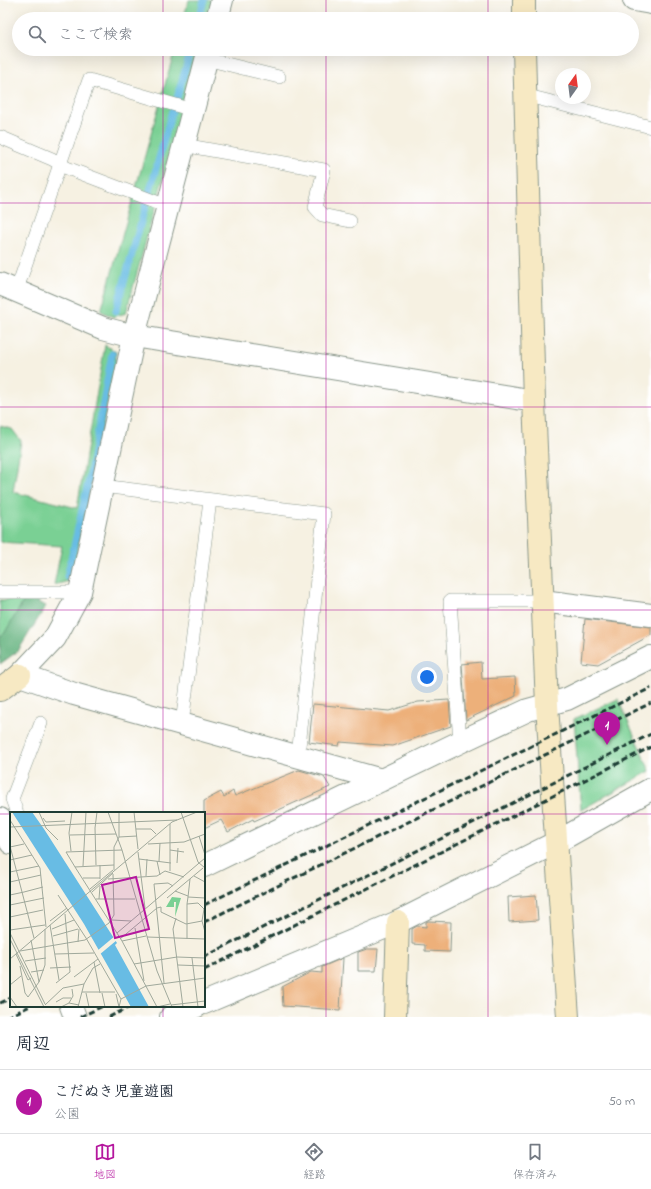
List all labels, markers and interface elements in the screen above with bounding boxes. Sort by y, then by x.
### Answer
search box [12,12,639,56]
icon: search [26,23,48,45]
text: ここで検索 [58,24,133,46]
north arrow [555,68,591,104]
your location [417,667,437,687]
pin: 1 [594,712,620,745]
inset map [10,812,205,1007]
text: 周辺 [16,1032,50,1057]
text: こだぬき児童遊園 [54,1081,174,1103]
text: 1 [27,1092,31,1111]
text: 50 m [609,1092,635,1111]
text: 公園 [54,1105,80,1124]
tab: 地図 [94,1141,116,1183]
tab: 経路 [303,1141,325,1183]
tab: 保存済み [513,1141,557,1183]

